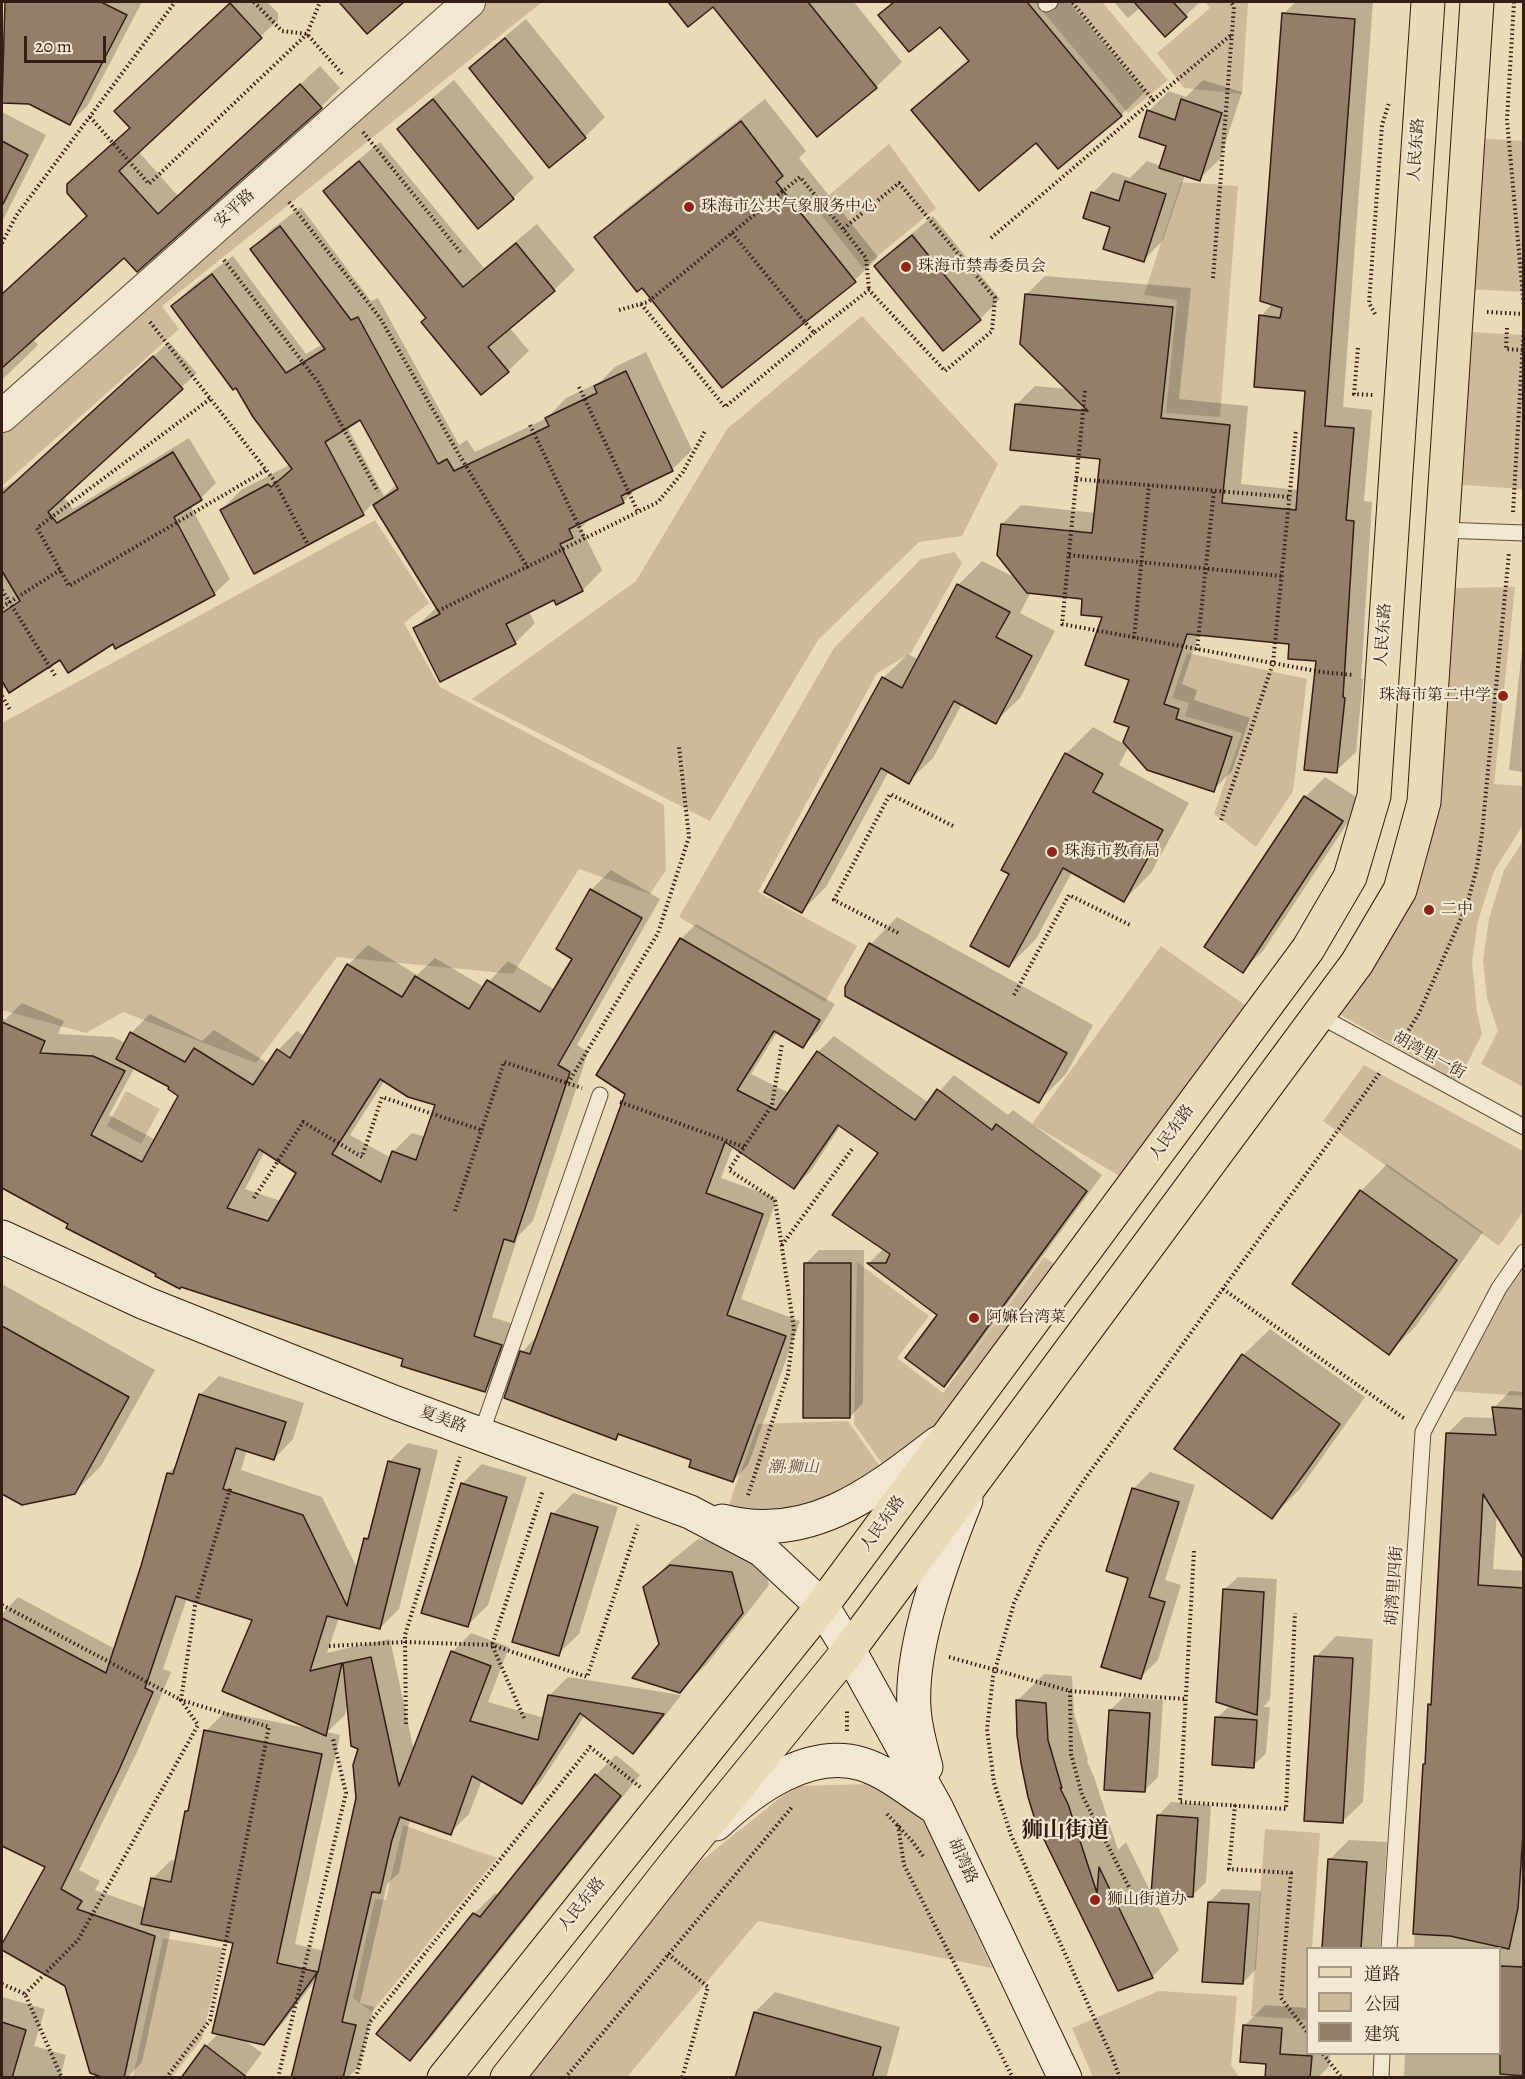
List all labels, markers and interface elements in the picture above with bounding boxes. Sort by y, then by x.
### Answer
scale bar [27,24,110,62]
text: 20 m [35,34,72,58]
street label: 人民东路 [1405,117,1429,183]
street label: 安平路 [211,186,259,232]
place label: 珠海市公共气象服务中心 [701,197,877,217]
marker: 珠海市公共气象服务中心 [682,200,696,214]
place label: 珠海市禁毒委员会 [918,257,1046,277]
marker: 珠海市禁毒委员会 [899,260,913,274]
street label: 人民东路 [1372,602,1396,668]
place label: 珠海市第二中学 [1379,686,1491,706]
marker: 珠海市第二中学 [1496,689,1510,703]
place label: 珠海市教育局 [1064,842,1160,862]
marker: 珠海市教育局 [1045,845,1059,859]
place label: 二中 [1441,900,1473,920]
marker: 二中 [1422,903,1436,917]
street label: 胡湾里一街 [1389,1028,1469,1084]
street label: 人民东路 [1145,1101,1199,1165]
place label: 阿嫲台湾菜 [986,1308,1066,1328]
marker: 阿嫲台湾菜 [967,1311,981,1325]
street label: 夏美路 [417,1403,469,1437]
park label: 潮·狮山 [767,1458,819,1478]
street label: 人民东路 [856,1492,910,1556]
street label: 胡湾里四街 [1383,1545,1407,1627]
district label: 狮山街道 [1021,1819,1109,1845]
street label: 胡湾路 [943,1835,981,1887]
street label: 人民东路 [554,1874,610,1936]
place label: 狮山街道办 [1107,1890,1187,1910]
marker: 狮山街道办 [1088,1893,1102,1907]
legend [1306,1947,1501,2055]
text: 道路 [1364,1962,1400,1986]
text: 公园 [1364,1992,1400,2016]
text: 建筑 [1364,2022,1400,2046]

